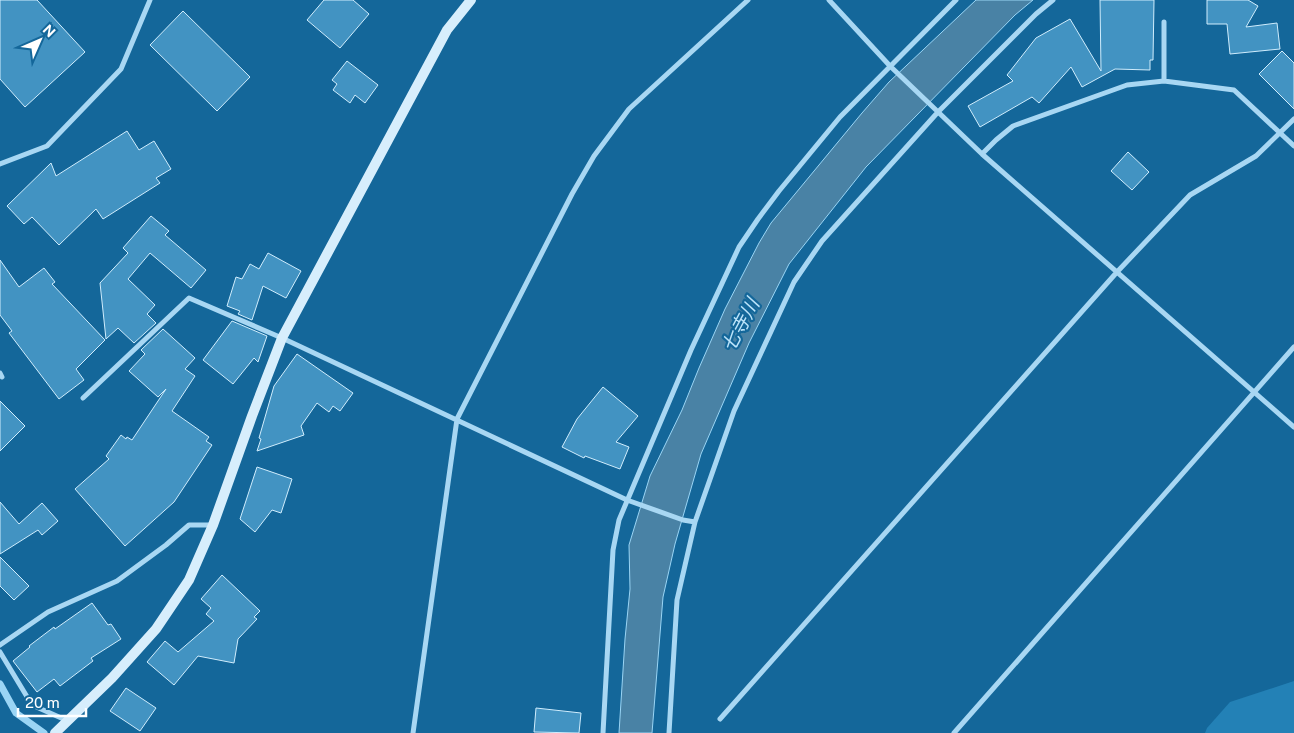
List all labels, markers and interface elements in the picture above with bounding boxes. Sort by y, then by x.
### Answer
north arrow [15,15,65,65]
text: N [40,21,59,40]
water label: 七寺川 [717,293,764,355]
scale bar [18,686,85,718]
text: 20 m [25,694,60,711]

